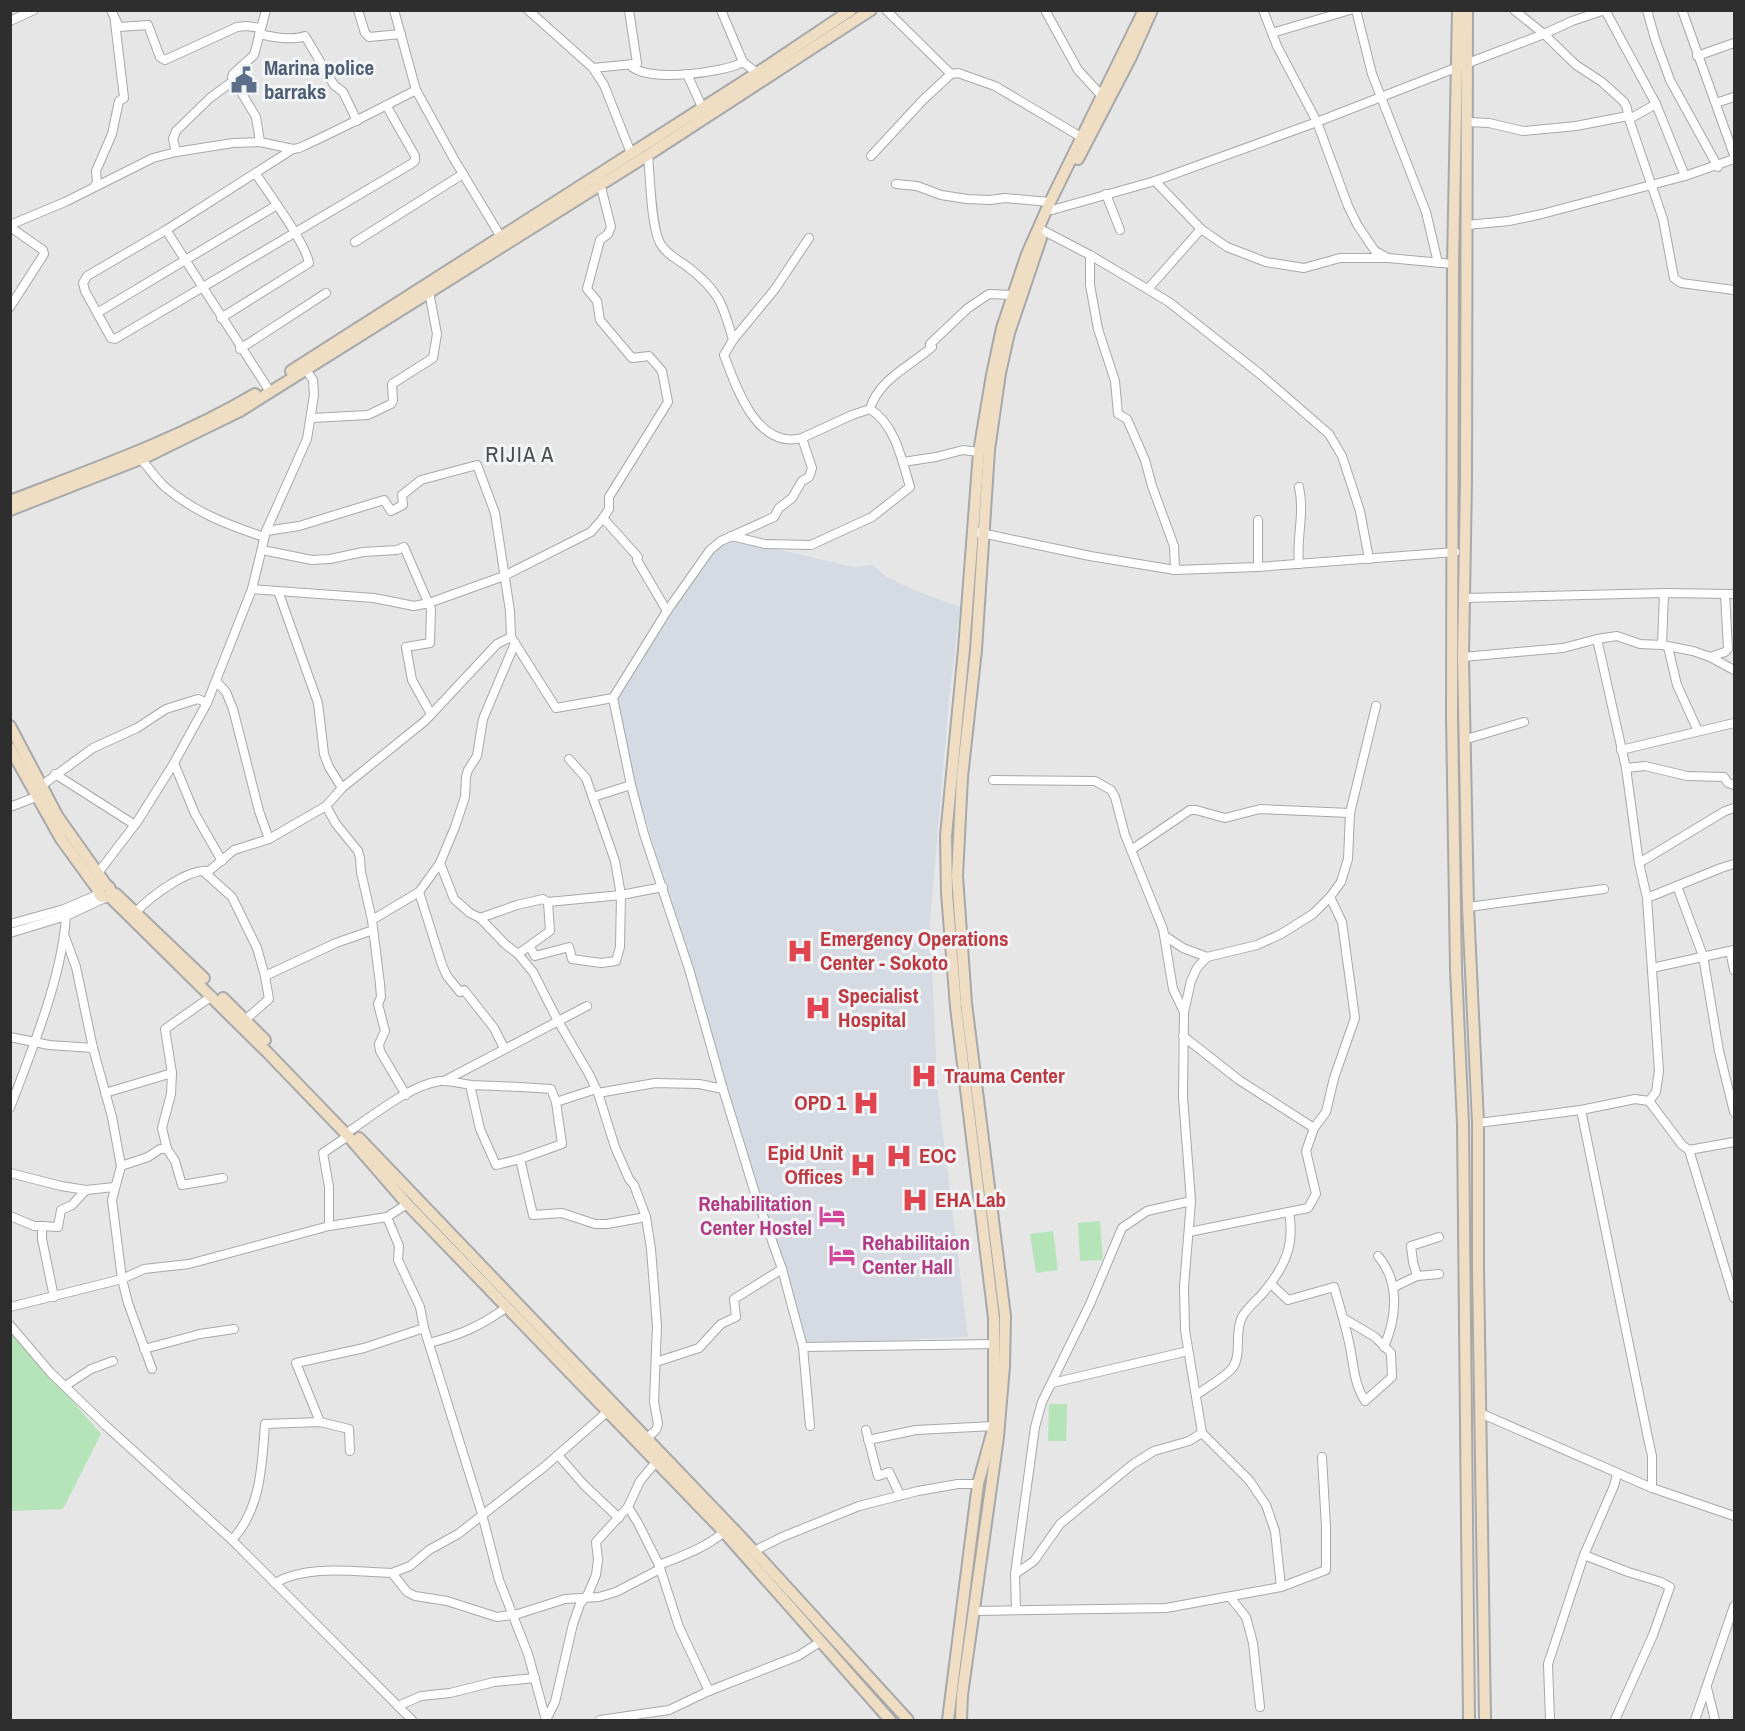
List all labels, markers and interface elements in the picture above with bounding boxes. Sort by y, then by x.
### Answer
place label: Marina police barraks [264,53,374,106]
public building icon: Marina police barraks [229,65,259,95]
district label: RIJIA A [485,439,555,469]
place label: Emergency Operations Center - Sokoto [820,924,1009,977]
hospital icon: Emergency Operations Center - Sokoto [785,936,815,966]
place label: Specialist Hospital [838,981,919,1034]
hospital icon: Specialist Hospital [803,993,833,1023]
hospital icon: Trauma Center [909,1061,939,1091]
place label: Trauma Center [944,1061,1065,1090]
place label: OPD 1 [794,1088,846,1117]
hospital icon: OPD 1 [851,1088,881,1118]
place label: Epid Unit Offices [767,1138,843,1191]
hospital icon: EOC [884,1141,914,1171]
place label: EOC [919,1141,956,1170]
hospital icon: Epid Unit Offices [848,1150,878,1180]
hospital icon: EHA Lab [900,1185,930,1215]
place label: EHA Lab [935,1185,1006,1214]
place label: Rehabilitation Center Hostel [698,1189,812,1242]
hotel icon: Rehabilitation Center Hostel [817,1201,847,1231]
place label: Rehabilitaion Center Hall [862,1228,970,1281]
hotel icon: Rehabilitaion Center Hall [827,1240,857,1270]

